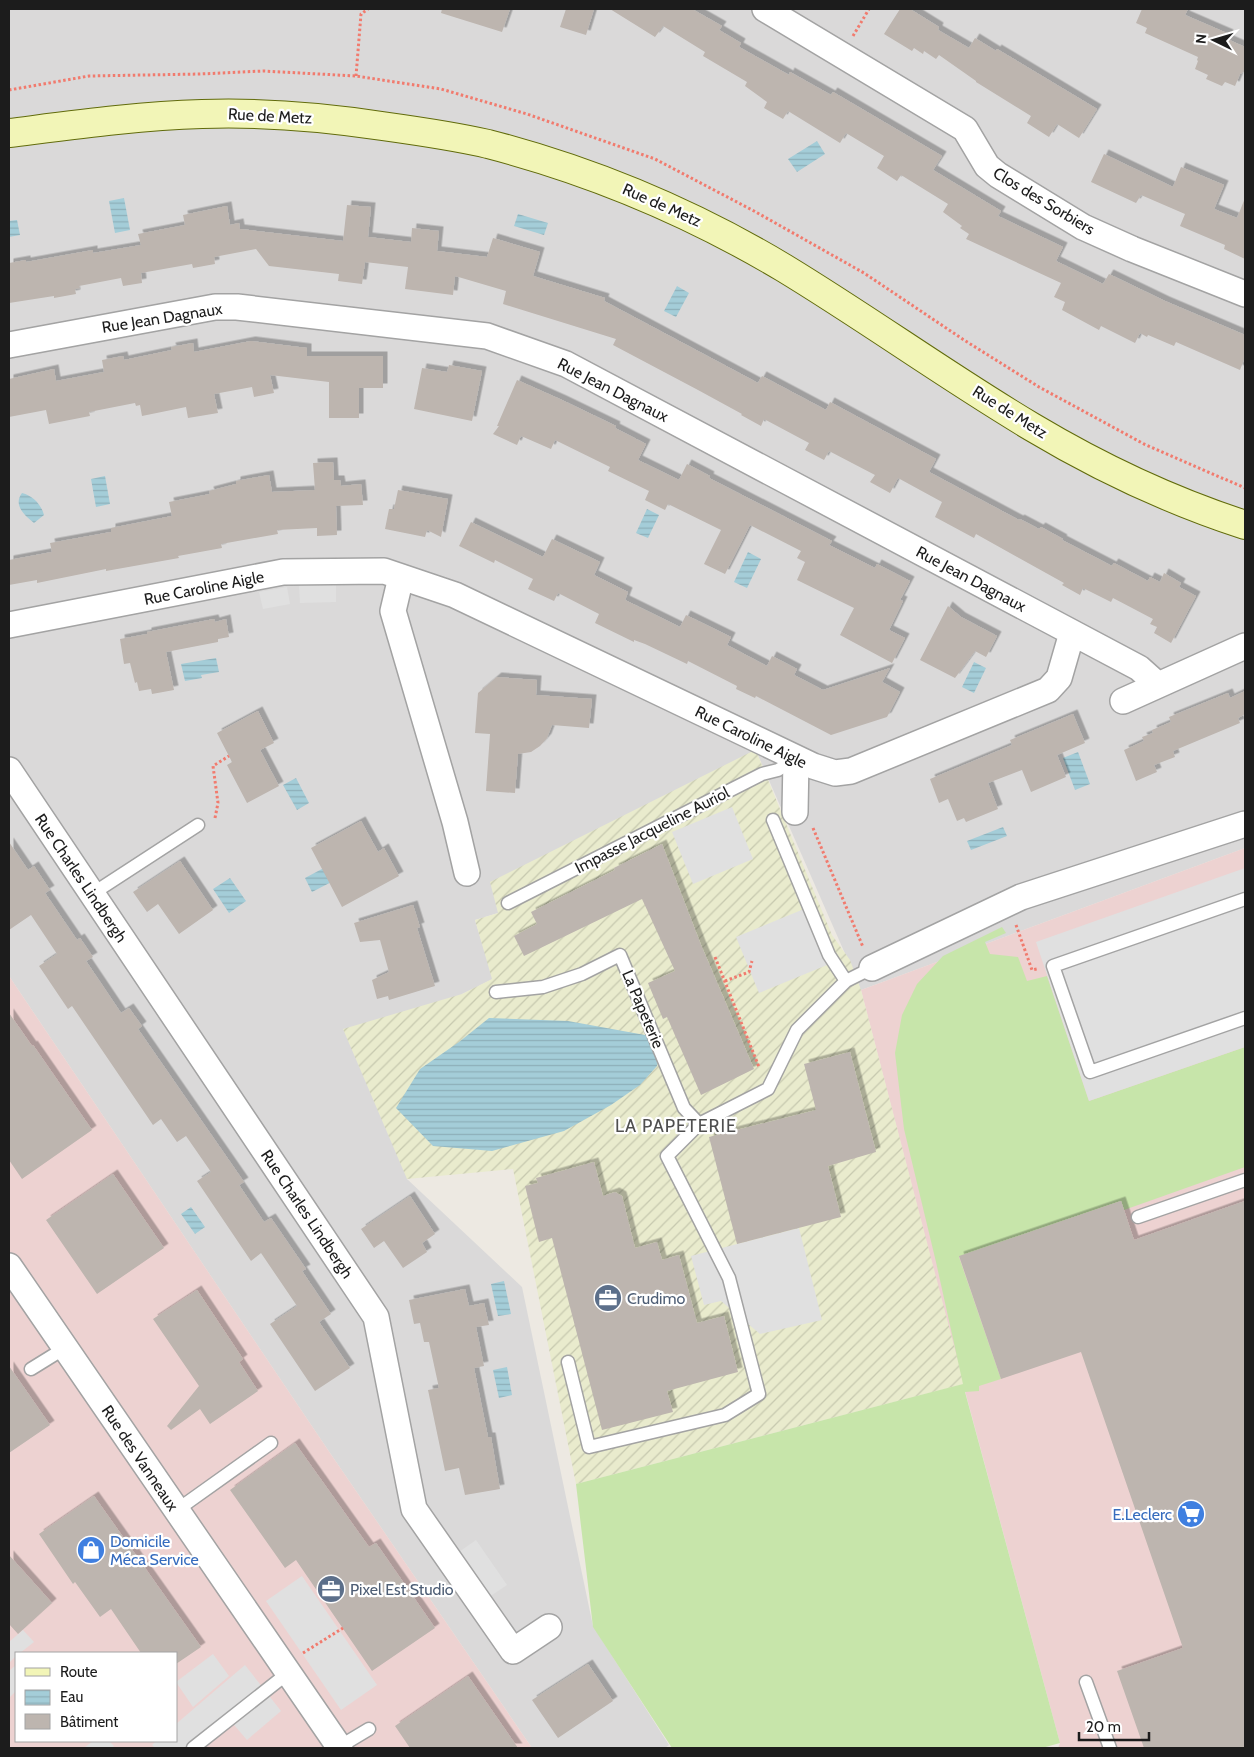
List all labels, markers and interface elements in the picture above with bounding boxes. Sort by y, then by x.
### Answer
north arrow [1189,15,1239,65]
text: N [1192,33,1210,45]
street label: Rue de Metz [227,104,313,128]
street label: Clos des Sorbiers [990,163,1099,239]
street label: Rue de Metz [620,179,705,231]
street label: Rue Jean Dagnaux [100,299,224,337]
street label: Rue Jean Dagnaux [554,354,672,426]
street label: Rue de Metz [969,382,1051,443]
street label: Rue Jean Dagnaux [913,542,1030,616]
street label: Rue Caroline Aigle [142,567,266,609]
street label: Rue Caroline Aigle [692,702,810,772]
street label: Impasse Jacqueline Auriol [572,783,733,877]
street label: Rue Charles Lindbergh [31,810,131,946]
street label: La Papeterie [618,967,668,1051]
district label: LA PAPETERIE [615,1115,737,1137]
street label: Rue Charles Lindbergh [257,1146,357,1282]
office icon: Crudimo [593,1283,623,1313]
place label: Crudimo [627,1289,685,1308]
street label: Rue des Vanneaux [98,1402,183,1515]
supermarket icon: E.Leclerc [1176,1499,1206,1529]
place label: E.Leclerc [1112,1505,1172,1524]
place label: Domicile Méca Service [110,1532,199,1569]
shop icon: Domicile Méca Service [76,1535,106,1565]
office icon: Pixel Est Studio [316,1574,346,1604]
place label: Pixel Est Studio [350,1580,454,1599]
legend [15,1652,178,1742]
text: Route [60,1663,98,1681]
text: Eau [60,1688,83,1706]
scale bar [1079,1710,1149,1742]
text: Bâtiment [60,1713,118,1731]
text: 20 m [1086,1718,1121,1736]

